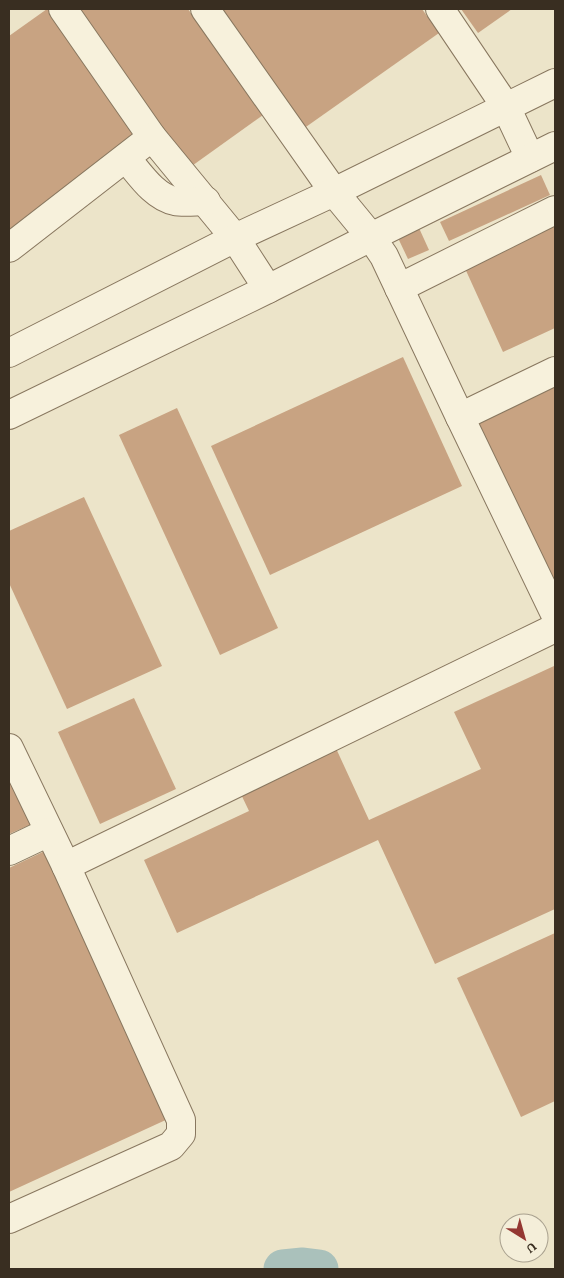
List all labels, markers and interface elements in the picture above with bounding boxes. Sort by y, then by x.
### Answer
north arrow [499,1213,549,1263]
text: U [523,1239,540,1258]

